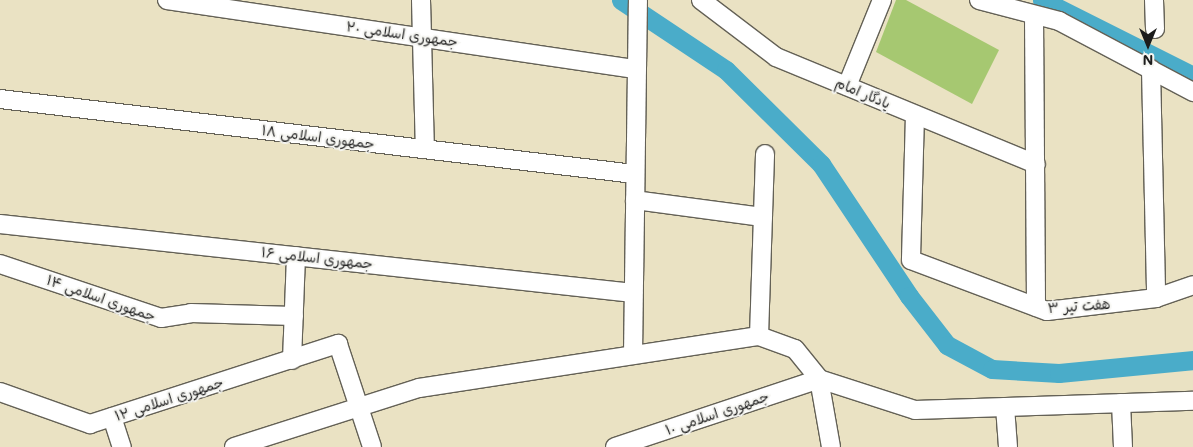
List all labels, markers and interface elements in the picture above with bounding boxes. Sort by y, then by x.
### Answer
street label: جمهوری اسلامی ۲۰ [345,18,459,50]
north arrow [1123,20,1173,70]
text: N [1143,51,1153,70]
street label: یادگار امام [833,74,893,112]
street label: جمهوری اسلامی ۱۸ [261,122,375,152]
street label: جمهوری اسلامی ۱۶ [260,244,374,272]
street label: جمهوری اسلامی ۱۴ [44,271,158,325]
street label: هفت تیر ۳ [1047,295,1111,317]
street label: جمهوری اسلامی ۱۲ [113,374,225,424]
street label: جمهوری اسلامی ۱۰ [663,387,771,439]

